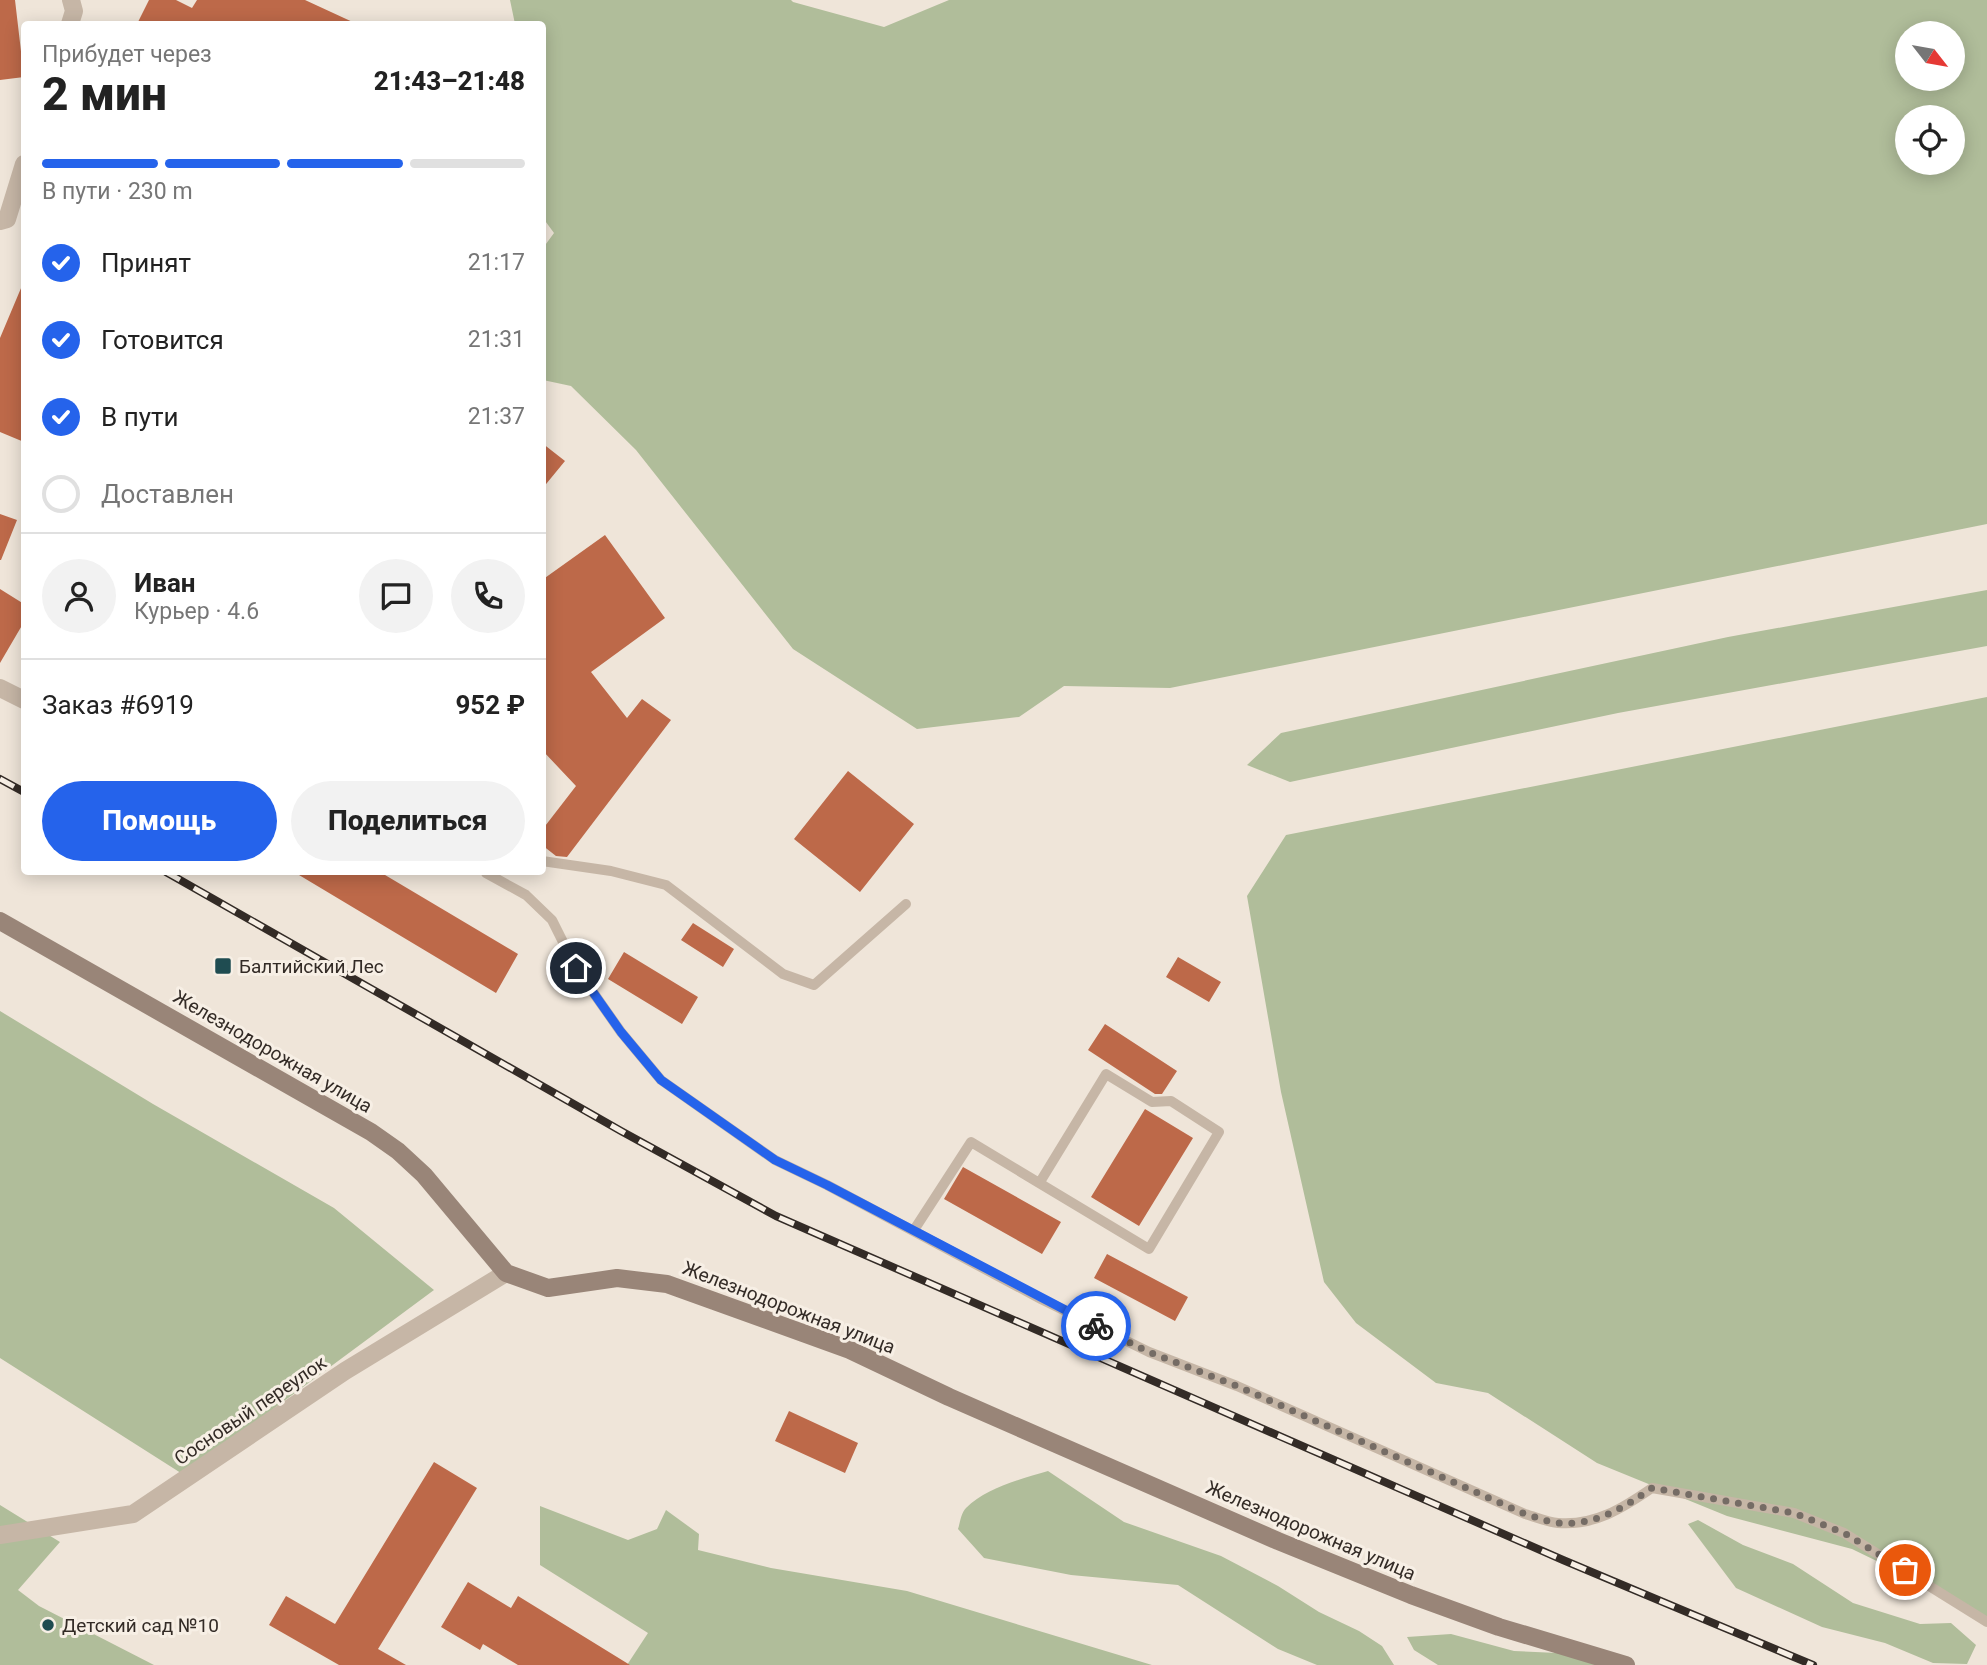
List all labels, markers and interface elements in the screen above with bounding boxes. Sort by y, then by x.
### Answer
north arrow [1895,21,1965,91]
map controls [1895,21,1965,175]
text: Прибудет через [42,41,212,68]
text: 21:43–21:48 [374,66,525,96]
text: 2 мин [42,67,167,121]
button: locate [1895,105,1965,175]
text: В пути · 230 m [42,178,193,205]
icon: check [42,244,80,282]
text: Принят [101,248,191,278]
text: 21:17 [468,249,525,276]
icon: check [42,321,80,359]
text: Готовится [101,325,224,355]
text: 21:31 [468,326,525,353]
icon: check [42,398,80,436]
text: В пути [101,402,178,432]
text: 21:37 [468,403,525,430]
text: Доставлен [101,479,234,509]
button: person [42,559,116,633]
button: chat [359,559,433,633]
button: phone [451,559,525,633]
text: Иван [134,568,196,598]
text: Курьер · 4.6 [134,598,259,625]
text: Заказ #6919 [42,690,194,720]
text: 952 ₽ [455,690,525,720]
button: Помощь [42,781,277,861]
button: Поделиться [291,781,525,861]
pin [546,938,606,998]
icon: home [557,949,595,987]
place label: Балтийский Лес [239,955,384,978]
marker: Балтийский Лес [213,956,233,976]
street label: Железнодорожная улица [169,985,376,1118]
street label: Железнодорожная улица [679,1256,898,1359]
courier [1061,1291,1131,1361]
icon: bike [1077,1307,1115,1345]
street label: Сосновый переулок [170,1351,331,1470]
street label: Железнодорожная улица [1202,1476,1419,1585]
pin [1875,1540,1935,1600]
icon: bag [1886,1551,1924,1589]
place label: Детский сад №10 [62,1614,219,1637]
marker: Детский сад №10 [40,1617,56,1633]

